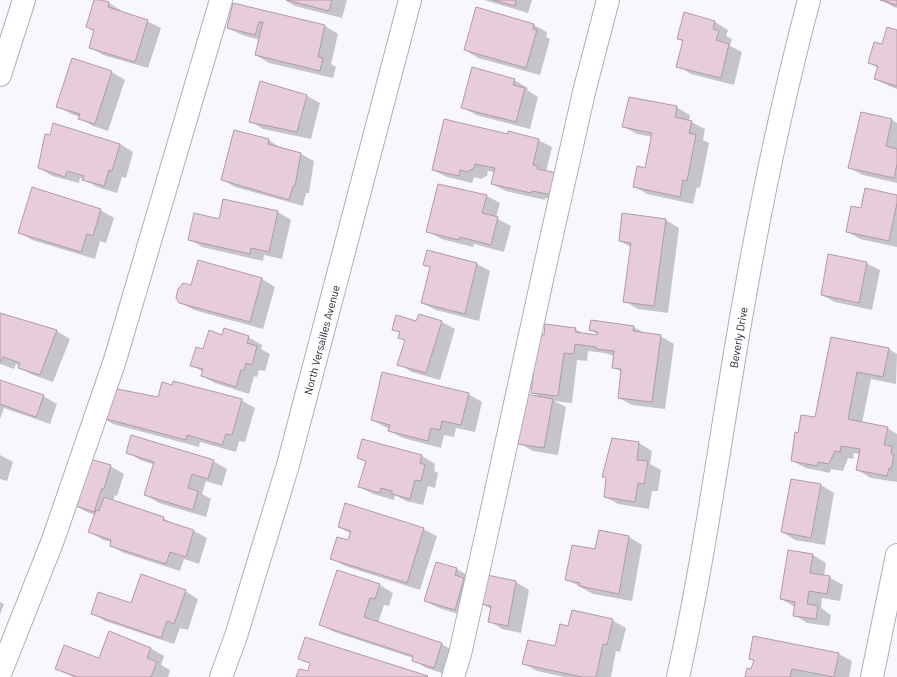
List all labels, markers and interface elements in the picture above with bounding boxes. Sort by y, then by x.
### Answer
street label: North Versailles Avenue [300,283,342,396]
street label: Beverly Drive [726,305,749,369]

